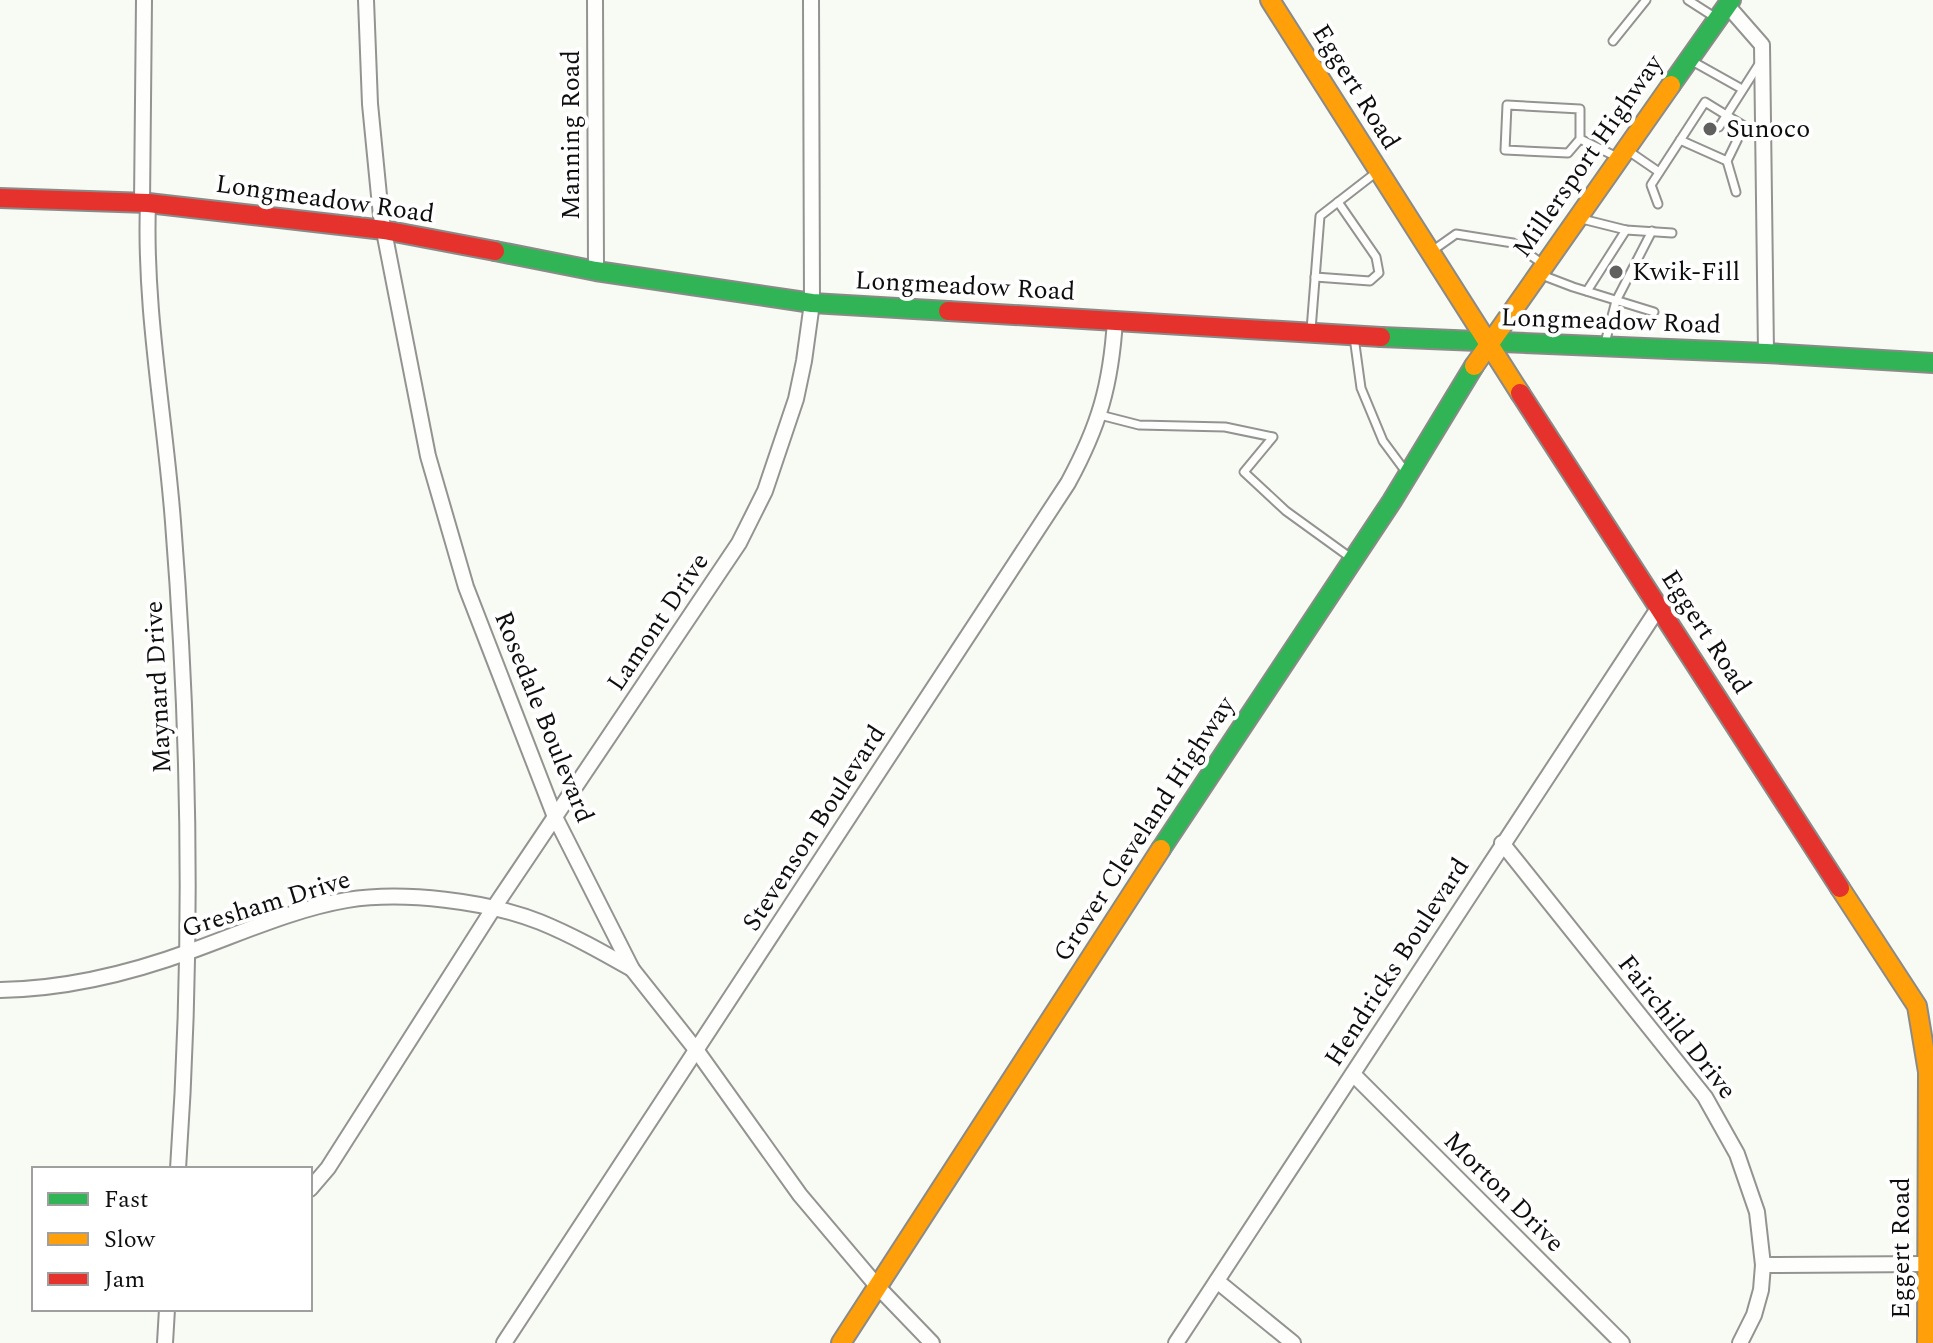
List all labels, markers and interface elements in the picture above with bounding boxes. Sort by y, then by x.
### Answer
street label: Eggert Road [1301,16,1411,158]
street label: Millersport Highway [1503,45,1674,266]
street label: Manning Road [551,50,591,220]
place label: Sunoco [1726,109,1810,149]
marker: Sunoco [1701,120,1719,138]
street label: Longmeadow Road [213,164,437,234]
place label: Kwik-Fill [1632,252,1740,292]
street label: Longmeadow Road [854,260,1076,312]
marker: Kwik-Fill [1607,263,1625,281]
street label: Longmeadow Road [1500,297,1722,345]
street label: Lamont Drive [597,544,719,700]
street label: Eggert Road [1651,562,1761,702]
street label: Maynard Drive [134,600,182,774]
street label: Rosedale Boulevard [483,605,605,829]
street label: Grover Cleveland Highway [1043,687,1246,970]
street label: Stevenson Boulevard [732,717,896,939]
street label: Hendricks Boulevard [1314,850,1480,1074]
street label: Gresham Drive [177,859,355,949]
street label: Fairchild Drive [1607,946,1747,1108]
street label: Morton Drive [1434,1122,1574,1262]
legend [32,1167,312,1311]
street label: Eggert Road [1881,1177,1921,1319]
text: Fast [104,1182,149,1218]
text: Slow [104,1222,156,1258]
text: Jam [104,1262,145,1298]

